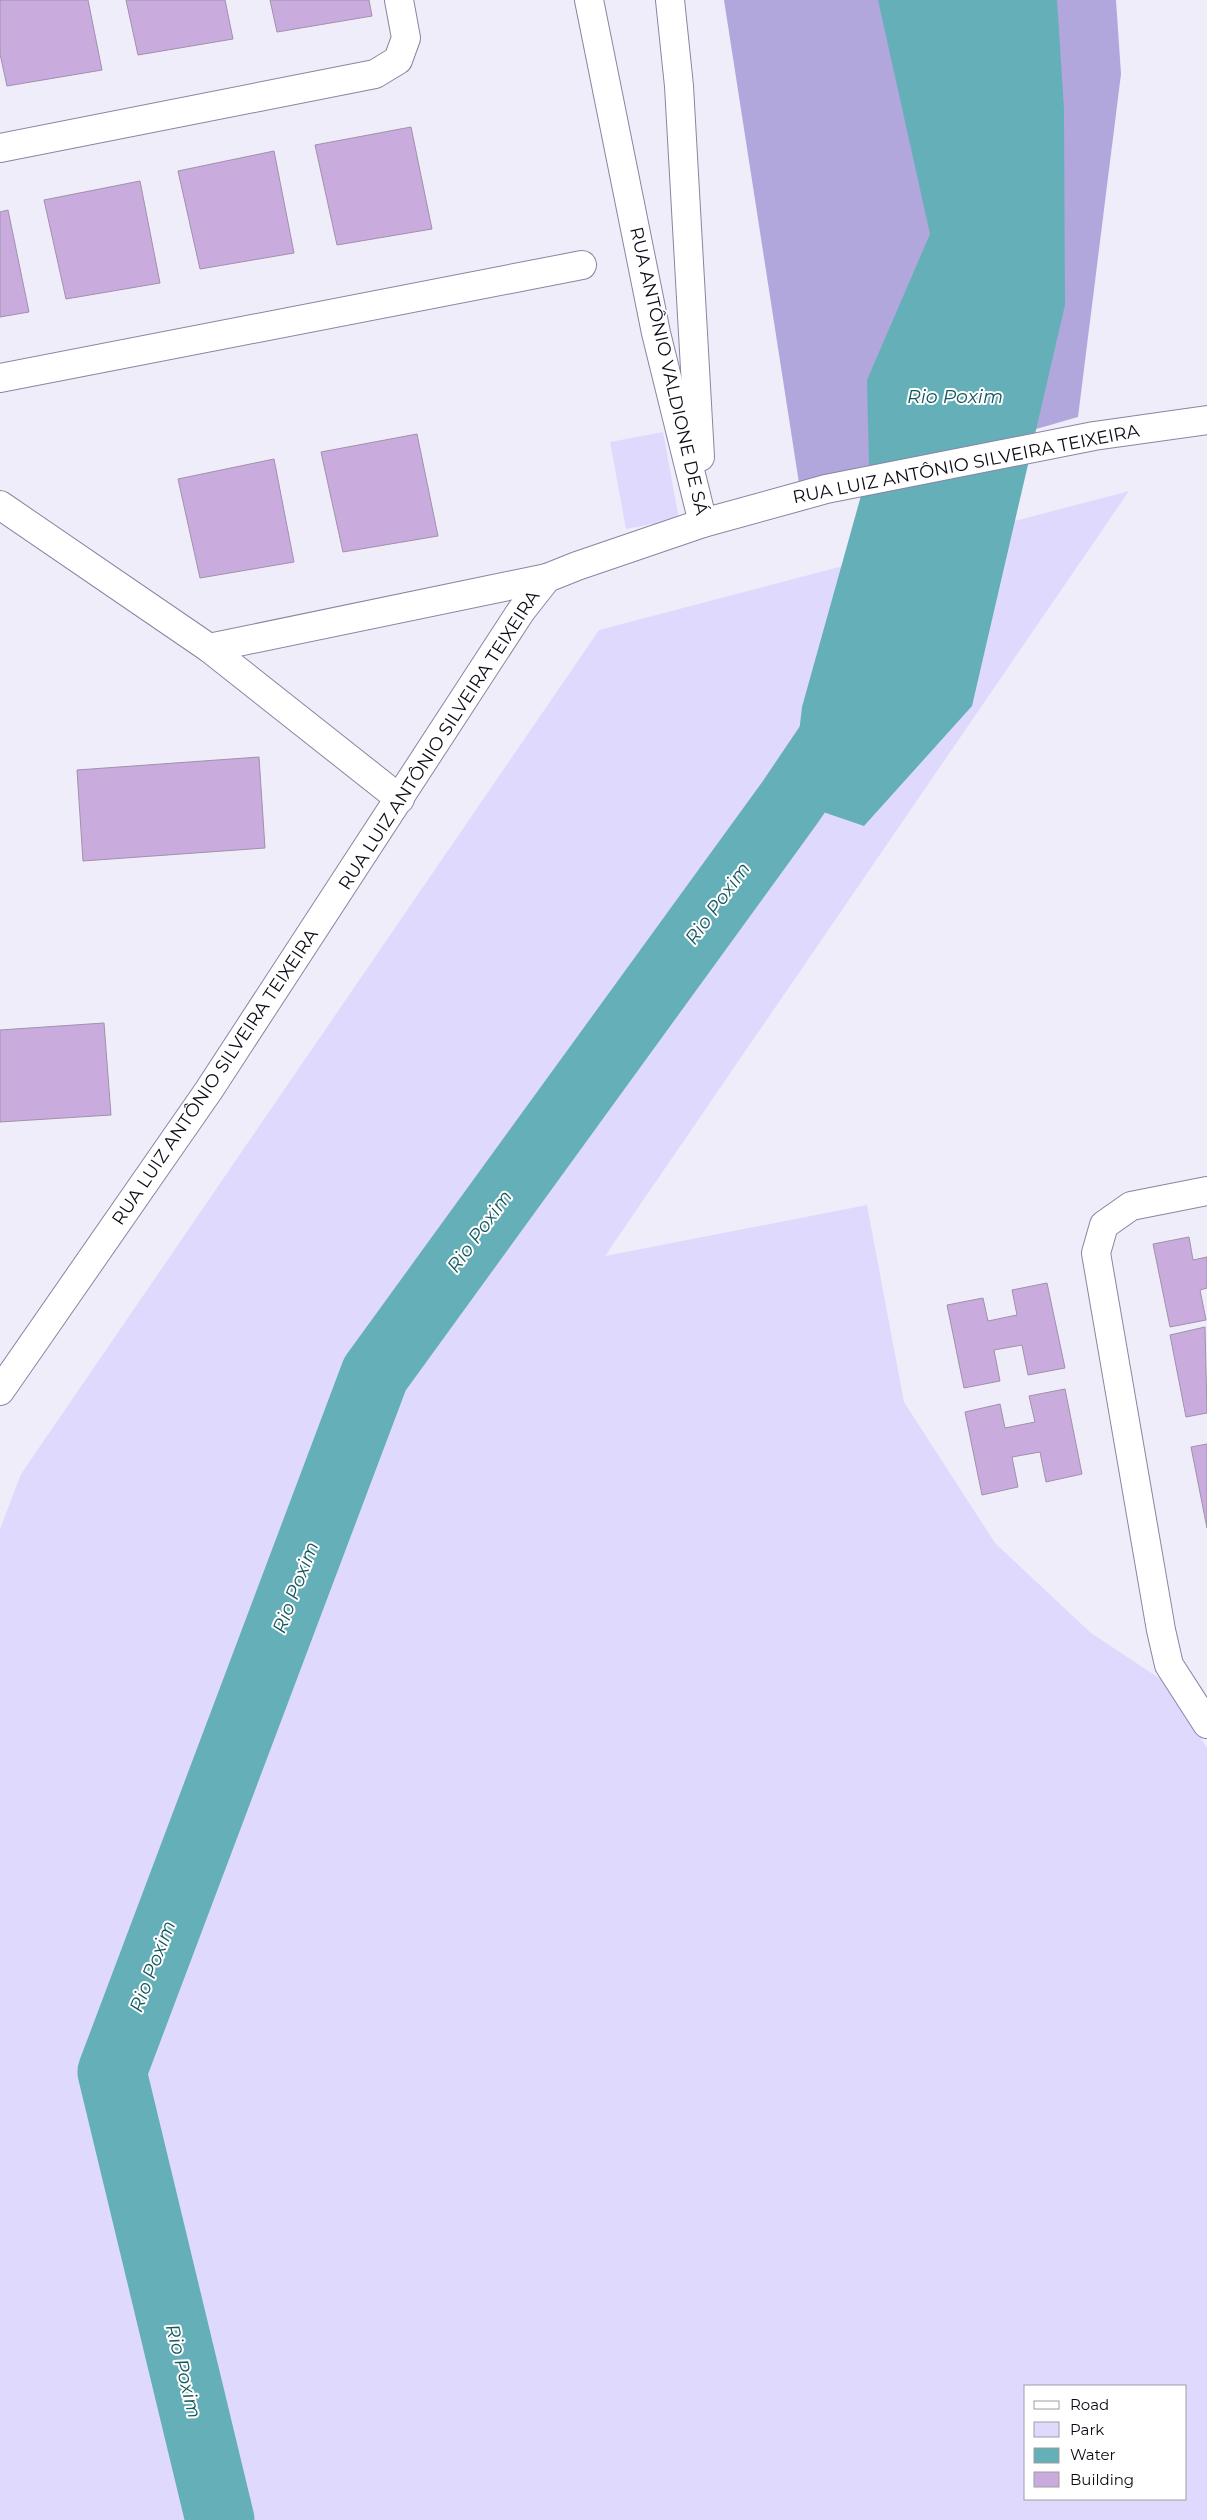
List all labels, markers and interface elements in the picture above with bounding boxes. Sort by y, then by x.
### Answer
street label: RUA ANTÔNIO VALDIONE DE SÁ [625,225,713,517]
water label: Rio Poxim [907,385,1003,408]
street label: RUA LUIZ ANTÔNIO SILVEIRA TEIXEIRA [791,420,1141,508]
street label: RUA LUIZ ANTÔNIO SILVEIRA TEIXEIRA [334,586,544,894]
water label: Rio Poxim [680,858,755,949]
street label: RUA LUIZ ANTÔNIO SILVEIRA TEIXEIRA [107,925,323,1229]
water label: Rio Poxim [442,1186,517,1277]
water label: Rio Poxim [268,1538,323,1636]
water label: Rio Poxim [125,1917,180,2015]
water label: Rio Poxim [161,2322,206,2421]
legend [1024,2385,1187,2500]
text: Road [1070,2395,1109,2414]
text: Park [1070,2420,1104,2439]
text: Water [1070,2445,1116,2464]
text: Building [1070,2470,1134,2489]

